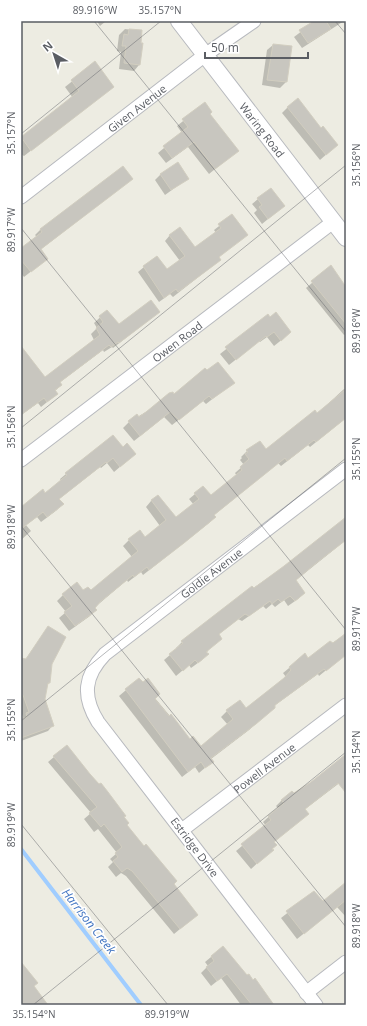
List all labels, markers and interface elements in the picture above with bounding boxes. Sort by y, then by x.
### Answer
text: 89.916°W [73,3,118,17]
text: 35.157°N [138,3,182,17]
north arrow [34,34,74,74]
scale bar [205,34,308,60]
text: N [39,37,56,54]
text: 50 m [211,39,239,56]
street label: Given Avenue [104,80,169,135]
street label: Waring Road [237,99,288,160]
text: 35.157°N [4,111,18,155]
text: 35.156°N [349,143,363,187]
text: 89.917°W [4,207,18,252]
text: 89.916°W [349,308,363,353]
street label: Owen Road [149,317,205,365]
text: 35.156°N [4,405,18,449]
text: 35.155°N [349,437,363,481]
text: 89.918°W [4,504,18,549]
street label: Goldie Avenue [177,544,245,601]
text: 89.917°W [349,606,363,651]
text: 35.155°N [4,698,18,742]
text: 35.154°N [349,730,363,774]
street label: Powell Avenue [230,739,298,796]
text: 89.919°W [4,802,18,847]
street label: Estridge Drive [168,814,222,880]
water label: Harrison Creek [58,885,121,958]
text: 89.918°W [349,903,363,948]
text: 35.154°N [12,1007,56,1021]
text: 89.919°W [145,1007,190,1021]

